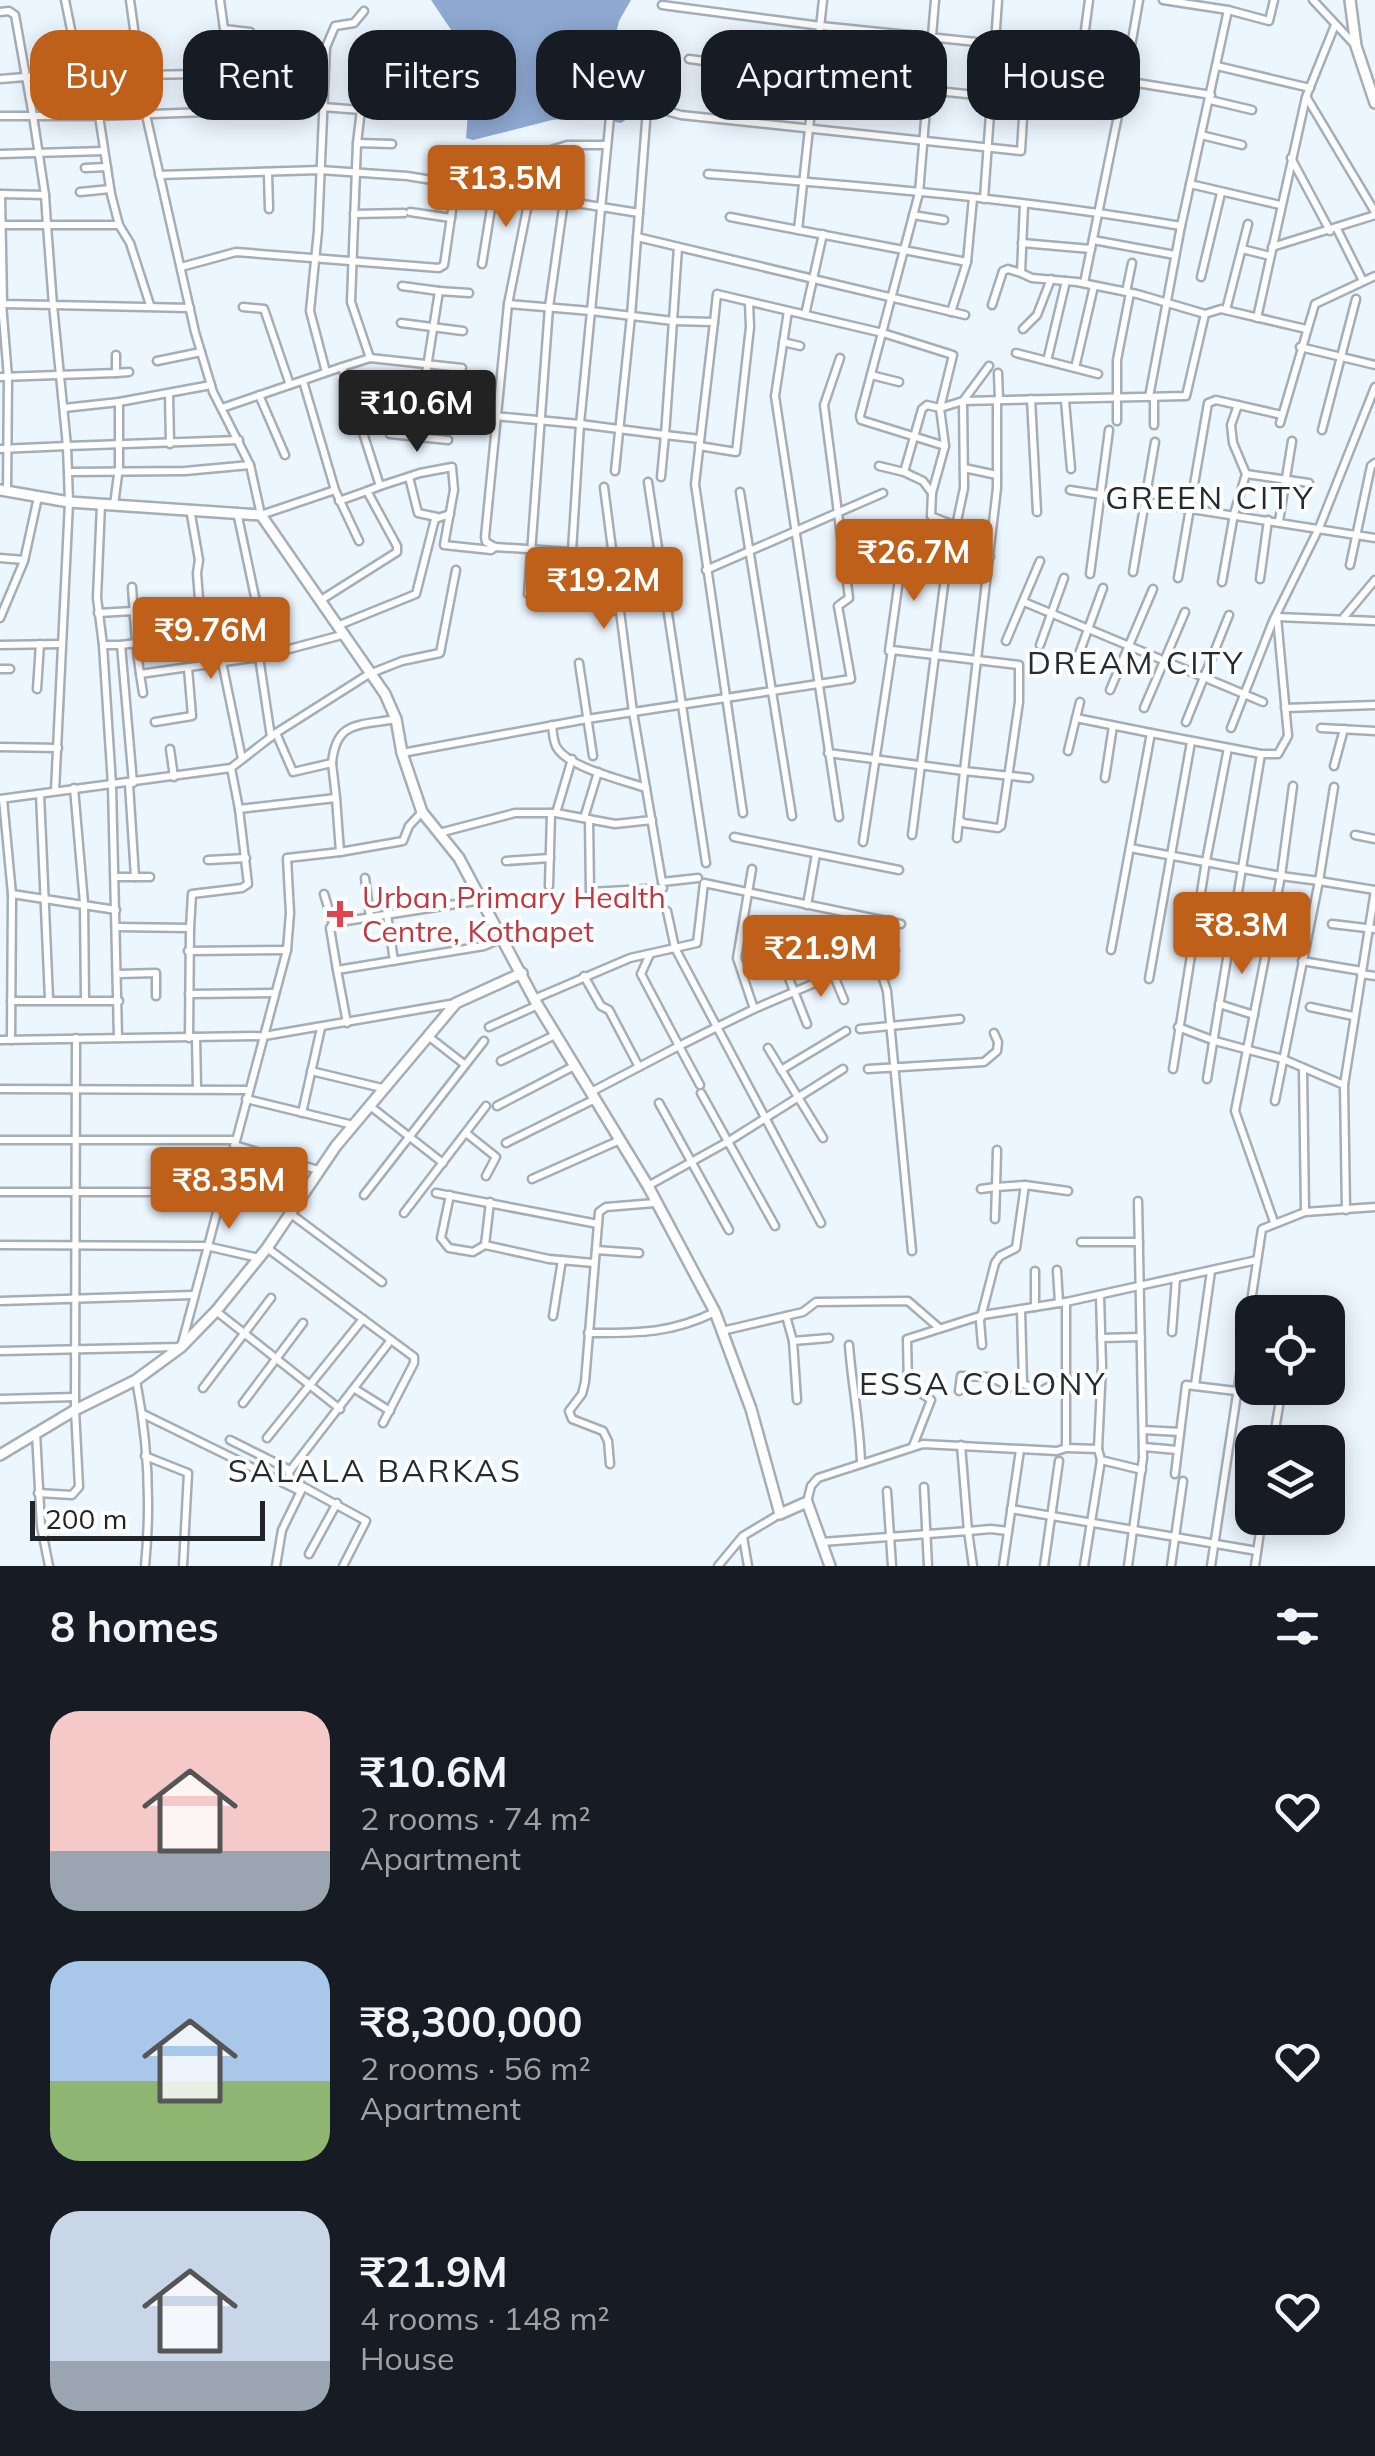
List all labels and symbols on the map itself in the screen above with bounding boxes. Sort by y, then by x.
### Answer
pin: ₹13.5M [425,145,587,230]
pin: ₹10.6M [336,370,498,455]
district label: GREEN CITY [1105,477,1315,517]
pin: ₹26.7M [833,519,995,604]
pin: ₹19.2M [523,547,685,632]
pin: ₹9.76M [130,597,292,682]
district label: DREAM CITY [1027,642,1245,682]
place label: Urban Primary Health Centre, Kothapet [362,878,666,950]
pin: ₹8.3M [1172,892,1312,977]
marker: Urban Primary Health Centre, Kothapet [327,901,353,927]
pin: ₹21.9M [740,915,902,1000]
pin: ₹8.35M [148,1147,310,1232]
district label: ESSA COLONY [859,1363,1107,1403]
district label: SALALA BARKAS [228,1450,522,1490]
scale bar [30,1496,265,1540]

